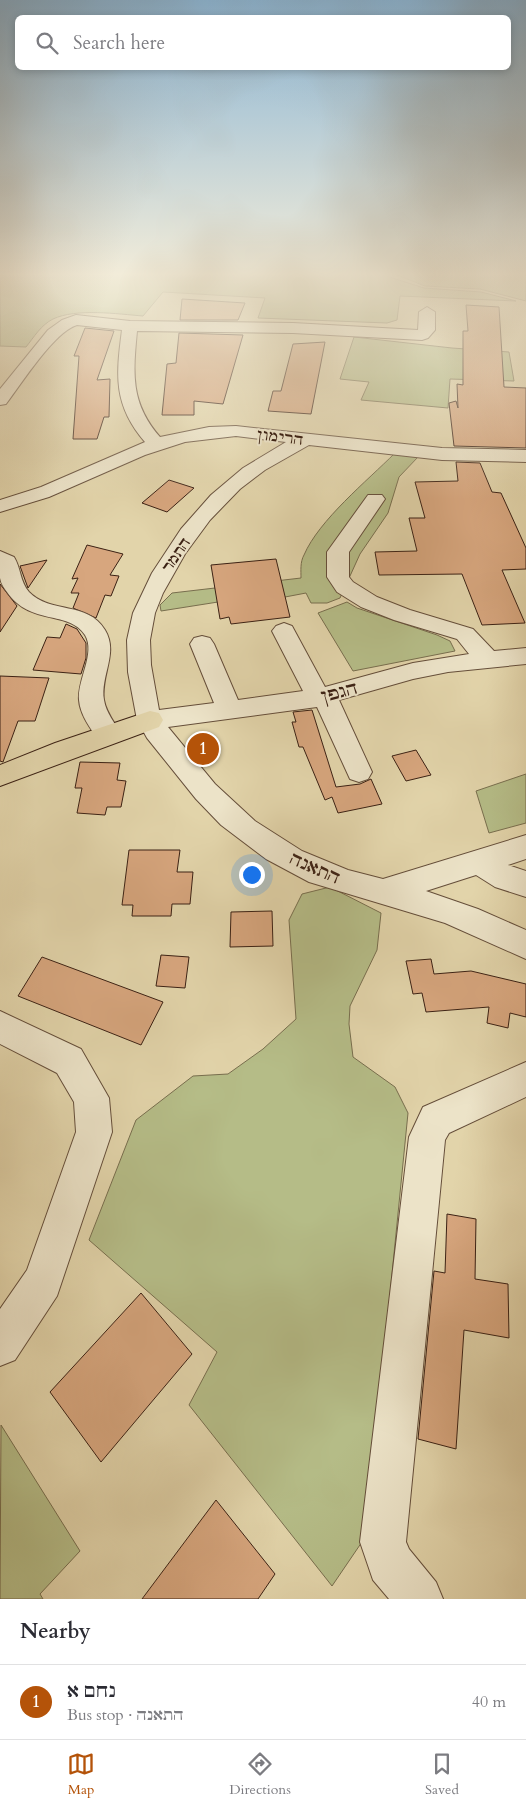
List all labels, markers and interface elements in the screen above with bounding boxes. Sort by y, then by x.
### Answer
search box [15,15,511,70]
icon: search [33,29,61,57]
text: Search here [73,30,165,56]
street label: הרימון [256,424,304,450]
street label: התמר [157,534,195,576]
street label: הגפן [318,676,360,709]
pin: 1 [187,730,219,768]
street label: התאנה [286,846,344,891]
your location [239,862,265,888]
text: Nearby [20,1617,91,1646]
text: נחם א [67,1678,116,1704]
text: 1 [32,1691,40,1713]
text: 40 m [472,1691,506,1713]
text: Bus stop · התאנה [67,1704,183,1726]
tab: Map [67,1750,95,1799]
tab: Directions [229,1750,291,1799]
tab: Saved [425,1750,459,1799]

